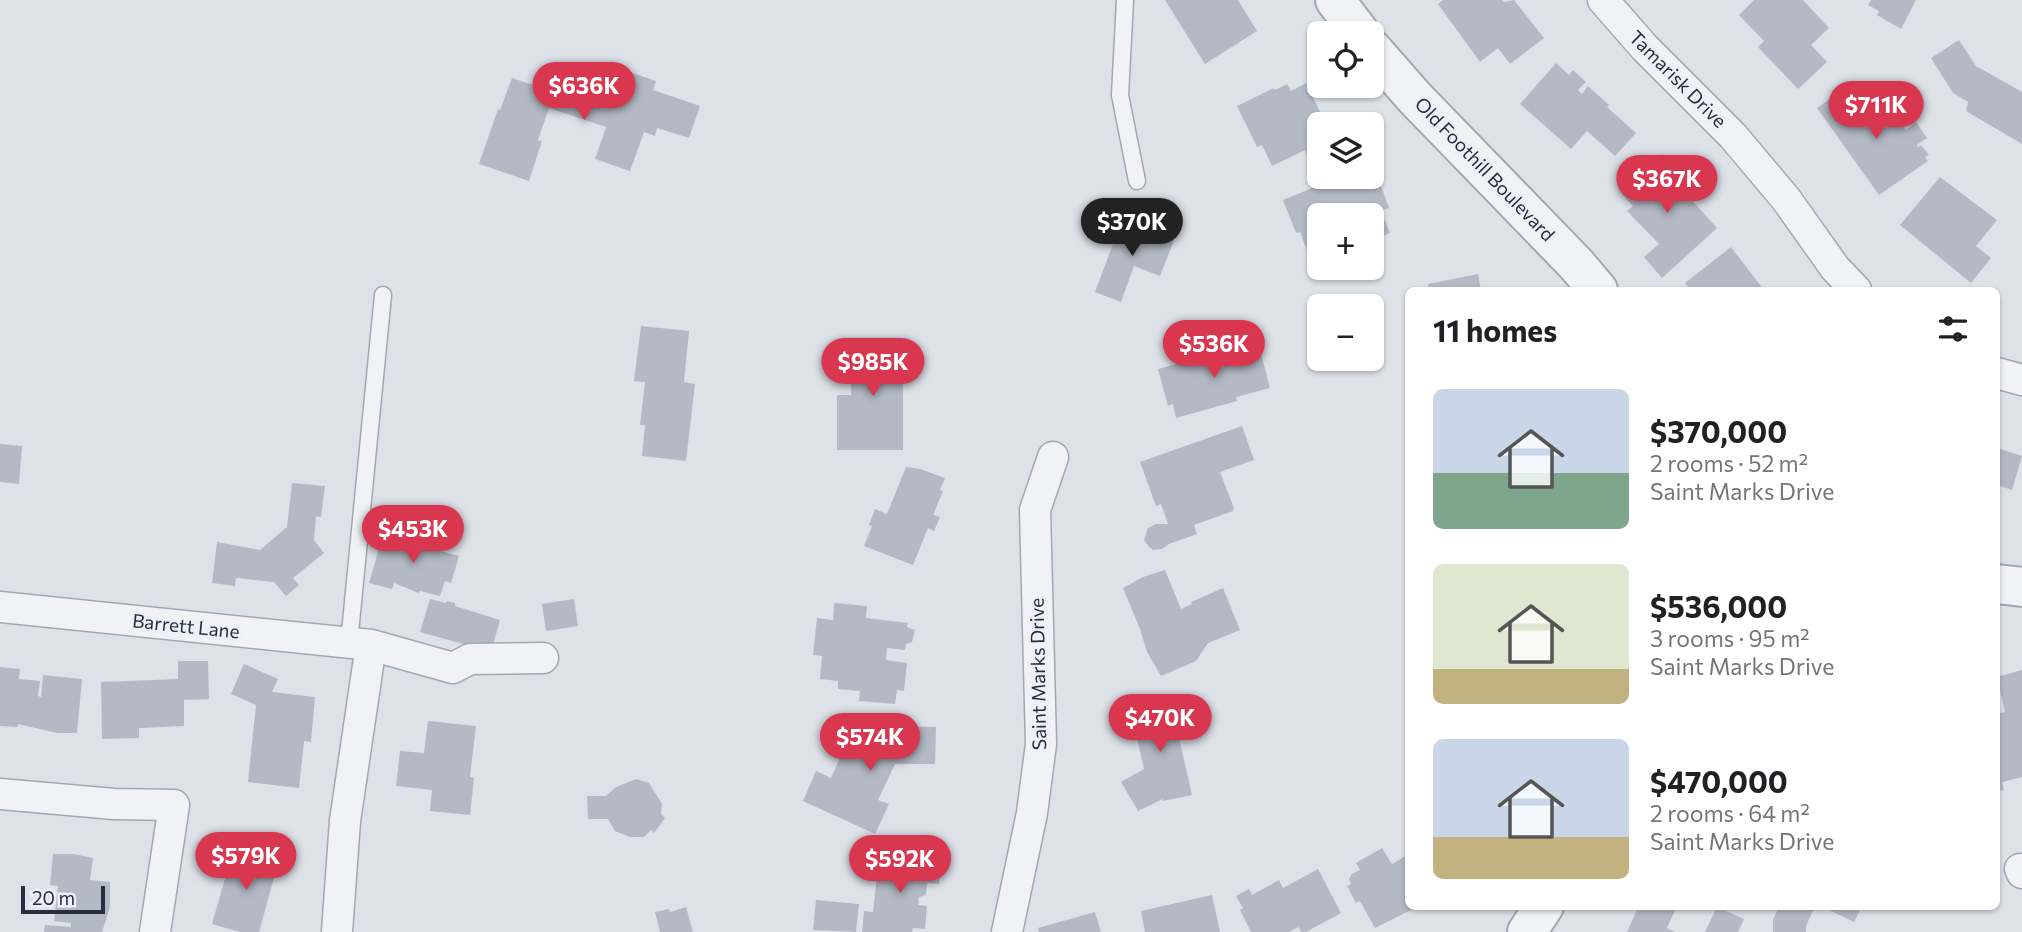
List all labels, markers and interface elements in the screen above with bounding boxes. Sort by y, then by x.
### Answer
map controls [1307,21,1384,371]
button: locate [1307,21,1384,98]
street label: Tamarisk Drive [1625,25,1732,132]
pin: $636K [535,62,633,122]
text: $636K [549,71,619,99]
pin: $711K [1827,82,1925,141]
text: $711K [1845,90,1907,118]
street label: Old Foothill Boulevard [1411,92,1560,245]
button: layers [1307,112,1384,189]
pin: $367K [1618,156,1716,215]
text: $367K [1632,164,1702,192]
pin: $370K [1083,198,1181,258]
button: + [1307,203,1384,280]
text: $370K [1097,207,1167,235]
button: − [1307,294,1384,371]
icon: filters [1934,310,1972,348]
text: 11 homes [1433,311,1557,348]
pin: $536K [1165,320,1263,380]
text: $536K [1179,329,1249,357]
pin: $985K [824,338,922,398]
text: $985K [837,347,909,375]
text: $370,000 [1650,412,1787,449]
icon: home [1489,417,1573,501]
text: 2 rooms · 52 m² [1650,449,1808,477]
text: Saint Marks Drive [1650,477,1834,505]
pin: $453K [364,505,462,565]
text: $453K [378,514,448,542]
text: $536,000 [1650,587,1787,624]
icon: home [1489,592,1573,676]
street label: Saint Marks Drive [1025,598,1050,750]
street label: Barrett Lane [131,608,241,643]
text: 3 rooms · 95 m² [1650,624,1809,652]
text: Saint Marks Drive [1650,652,1834,680]
pin: $470K [1111,694,1209,754]
text: $470K [1125,703,1195,731]
pin: $574K [821,714,919,773]
text: $574K [836,722,904,750]
text: $470,000 [1650,762,1788,799]
icon: home [1489,767,1573,851]
text: 2 rooms · 64 m² [1650,799,1810,827]
text: Saint Marks Drive [1650,827,1834,855]
pin: $579K [197,832,295,892]
pin: $592K [851,836,949,895]
text: $579K [211,841,281,869]
text: $592K [865,844,935,872]
scale bar [21,883,105,915]
text: 20 m [32,886,75,909]

